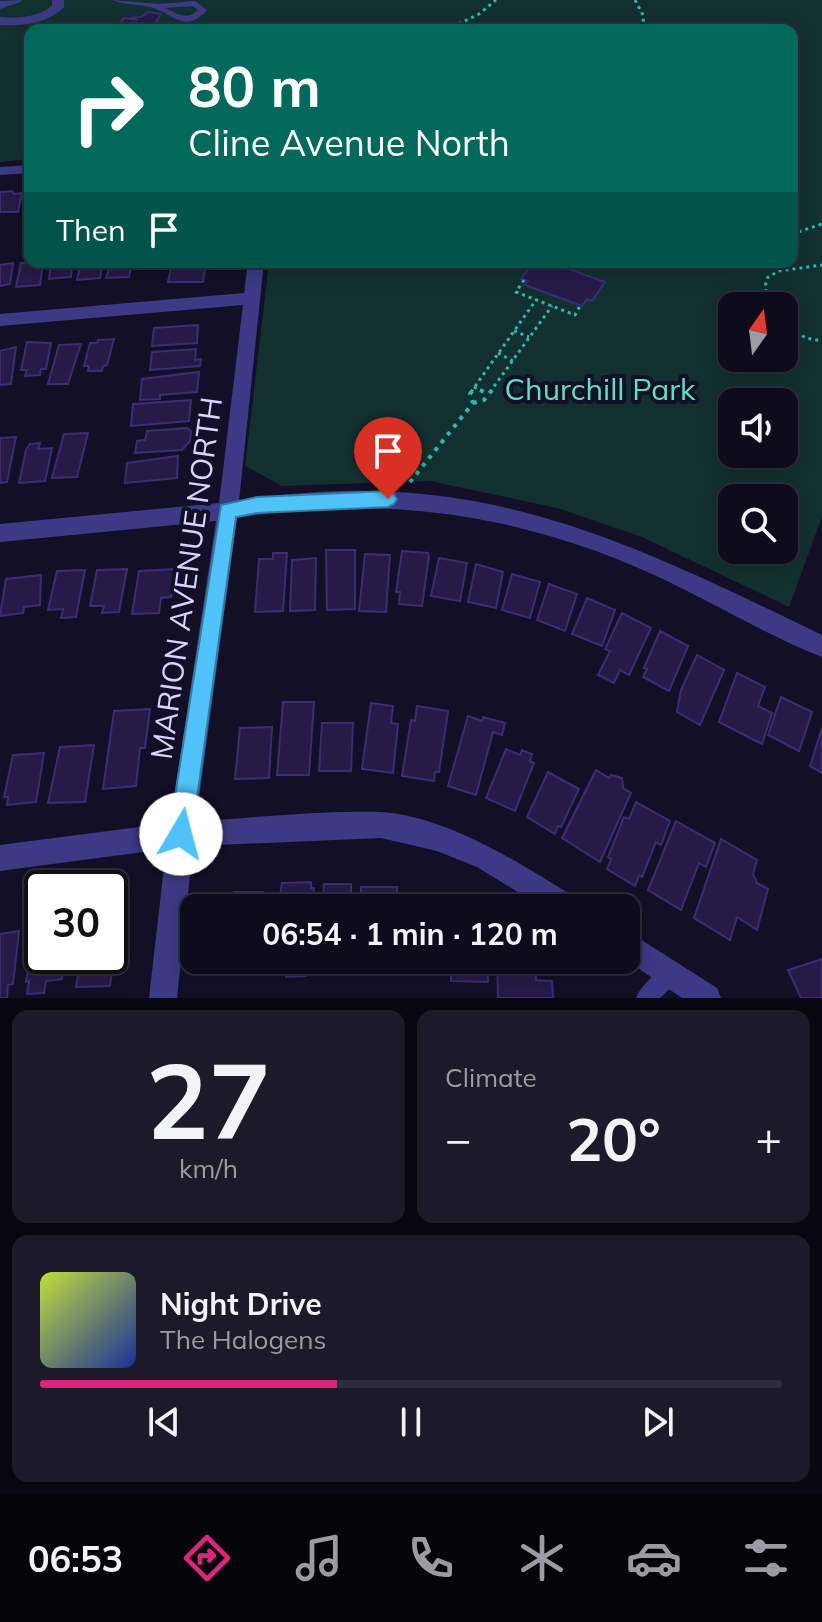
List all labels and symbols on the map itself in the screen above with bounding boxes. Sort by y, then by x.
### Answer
north arrow [718,292,798,372]
park label: Churchill Park [505,370,696,408]
street label: MARION AVENUE NORTH [142,394,230,762]
pin [354,417,422,499]
position arrow [139,792,223,876]
speed limit sign: 30 [24,870,128,974]

